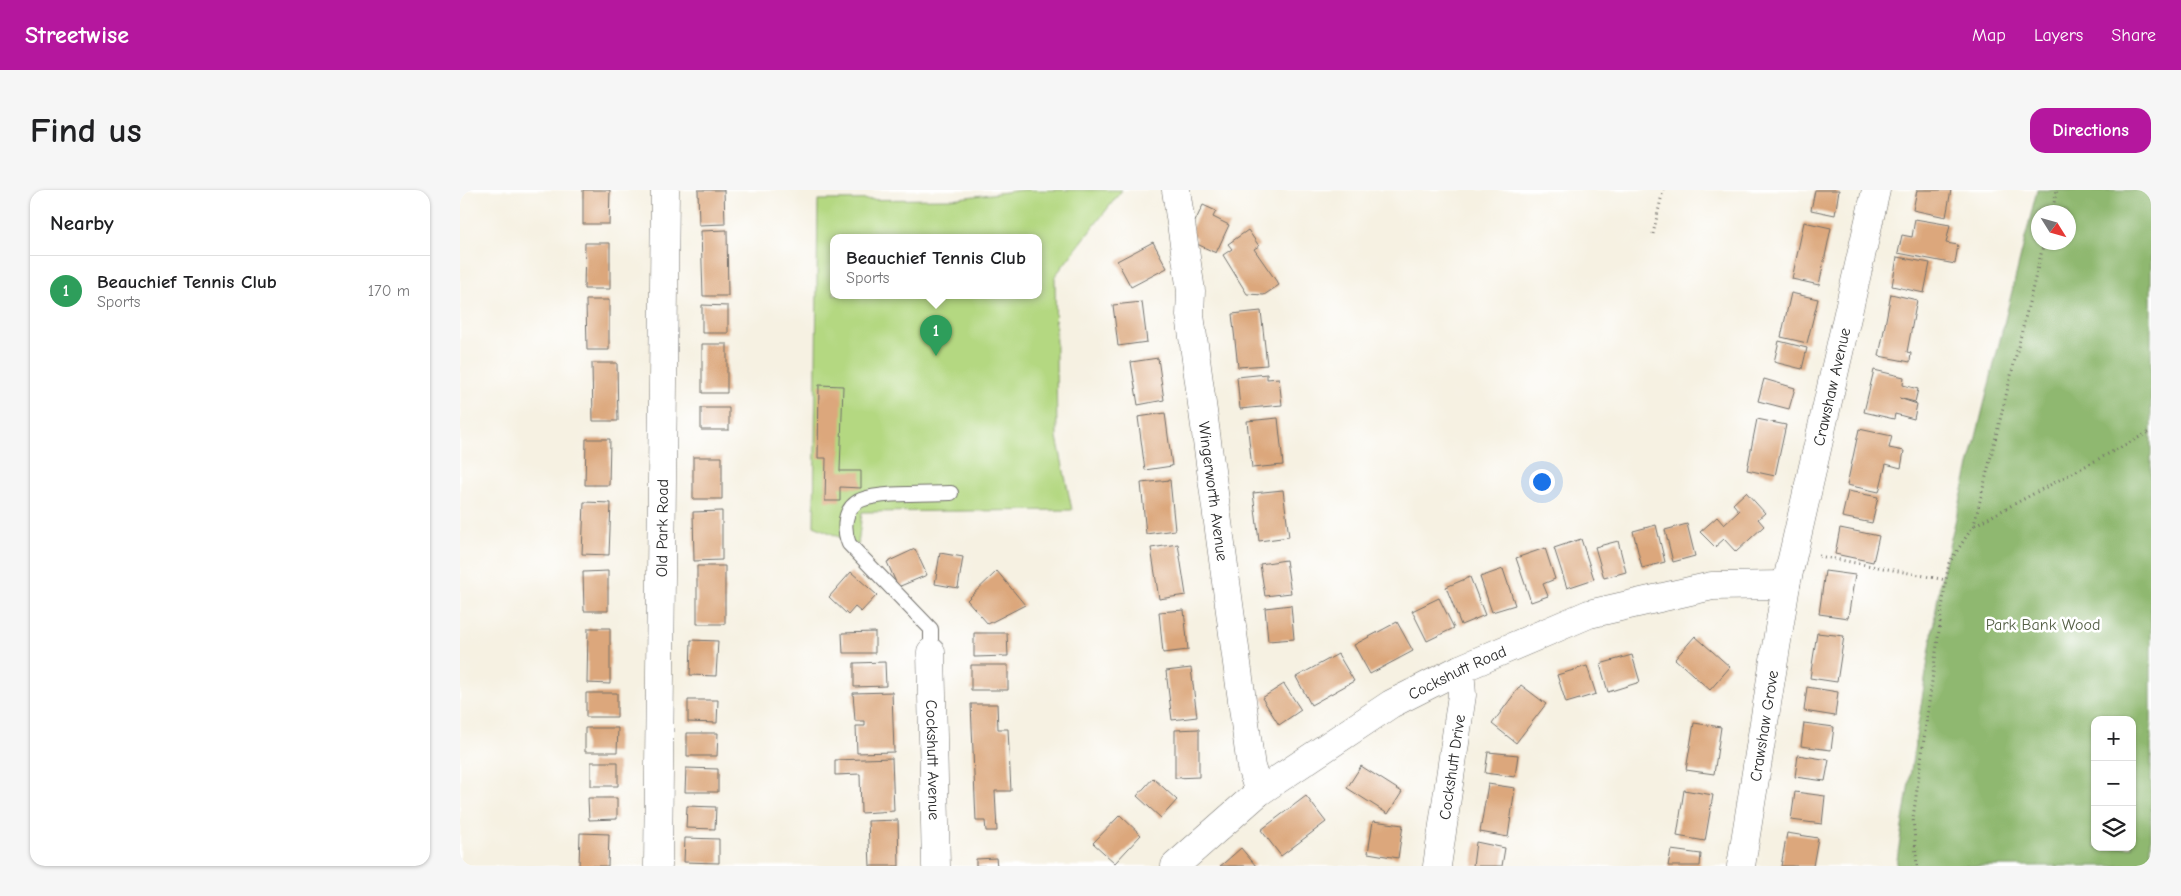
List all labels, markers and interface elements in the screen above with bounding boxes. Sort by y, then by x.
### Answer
text: Streetwise [25,21,129,49]
text: Map [1972,25,2006,46]
text: Layers [2034,25,2083,46]
text: Share [2111,25,2156,46]
button: Directions [2030,108,2151,153]
text: Find us [30,110,142,151]
north arrow [2031,205,2076,250]
text: Nearby [50,211,114,235]
popup [830,234,1042,299]
text: Beauchief Tennis Club [846,247,1026,269]
text: Sports [846,269,890,287]
text: Beauchief Tennis Club [97,271,277,293]
text: 1 [63,282,69,300]
text: 170 m [368,282,410,300]
text: Sports [97,293,140,311]
pin: 1 [920,315,952,356]
street label: Crawshaw Avenue [1810,326,1854,448]
street label: Wingerworth Avenue [1194,421,1231,562]
your location [1529,469,1555,495]
street label: Old Park Road [653,479,672,577]
park label: Park Bank Wood [1986,616,2100,634]
street label: Cockshutt Road [1405,642,1509,704]
street label: Crawshaw Grove [1747,669,1782,783]
street label: Cockshutt Avenue [922,700,943,820]
street label: Cockshutt Drive [1436,713,1469,821]
map controls [2091,716,2136,851]
button: + [2091,716,2136,761]
button: − [2091,761,2136,806]
button: layers [2091,806,2136,851]

